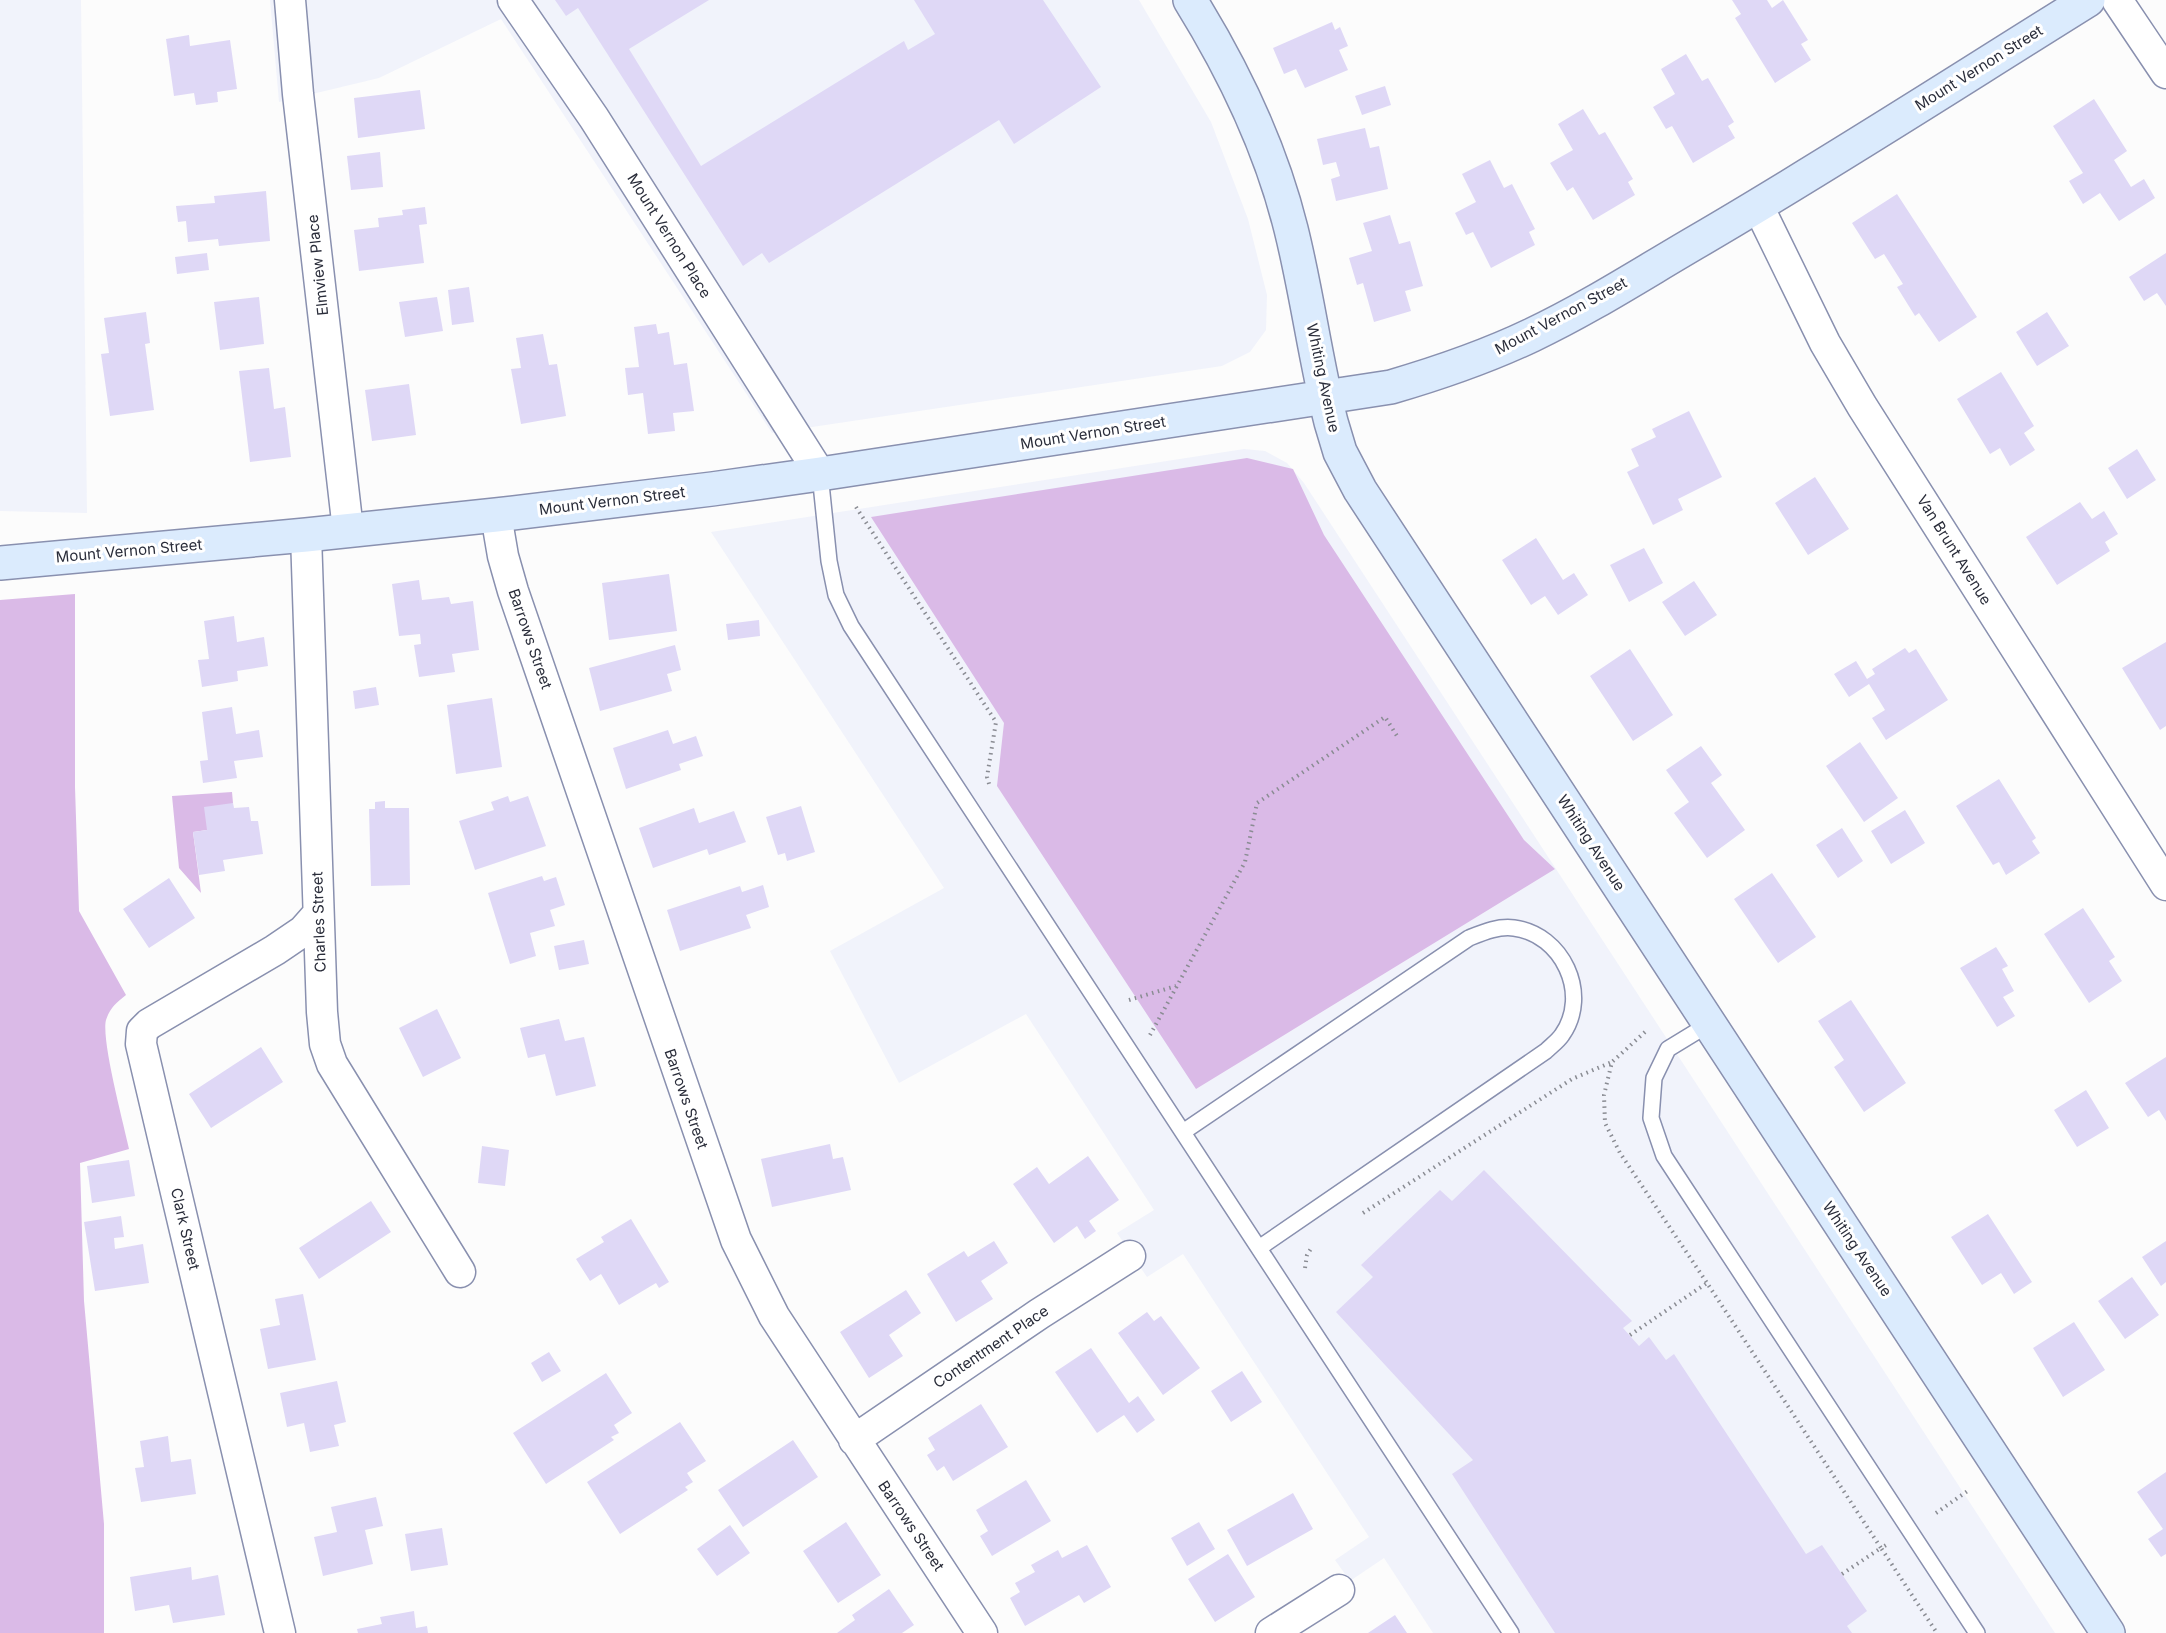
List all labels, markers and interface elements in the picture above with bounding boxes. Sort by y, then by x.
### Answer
street label: Mount Vernon Street [1911,21,2046,115]
street label: Mount Vernon Place [623,170,716,302]
street label: Elmview Place [303,214,332,317]
street label: Mount Vernon Street [1491,273,1630,358]
street label: Whiting Avenue [1303,322,1344,434]
street label: Mount Vernon Street [1019,412,1167,453]
street label: Mount Vernon Street [538,482,686,519]
street label: Van Brunt Avenue [1913,491,1996,608]
street label: Mount Vernon Street [55,535,203,566]
street label: Barrows Street [504,586,557,692]
street label: Whiting Avenue [1553,791,1630,894]
street label: Charles Street [307,871,330,973]
street label: Barrows Street [660,1046,713,1152]
street label: Clark Street [167,1186,204,1272]
street label: Whiting Avenue [1819,1197,1896,1300]
street label: Contentment Place [929,1301,1052,1392]
street label: Barrows Street [874,1477,949,1575]

